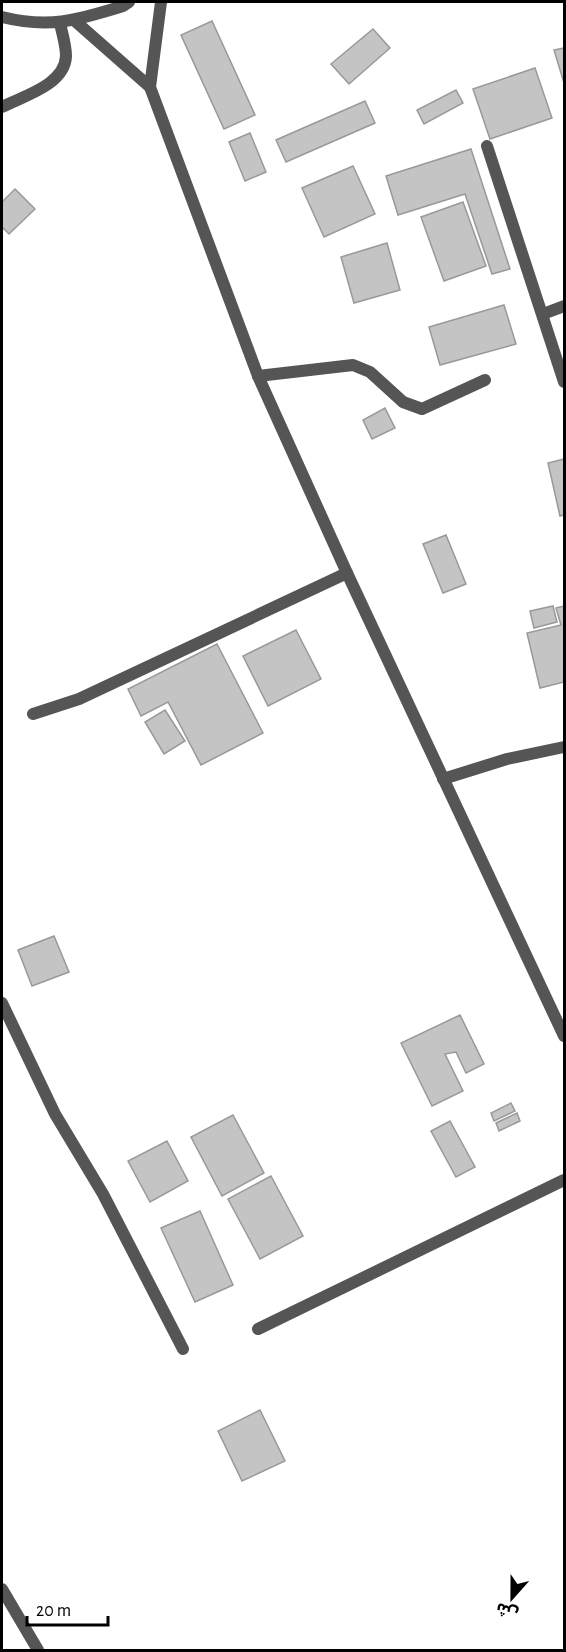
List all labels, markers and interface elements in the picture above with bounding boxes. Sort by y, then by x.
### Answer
north arrow [482,1568,542,1628]
scale bar [27,1589,108,1627]
text: ش [494,1599,520,1622]
text: 20 m [36,1602,71,1620]

